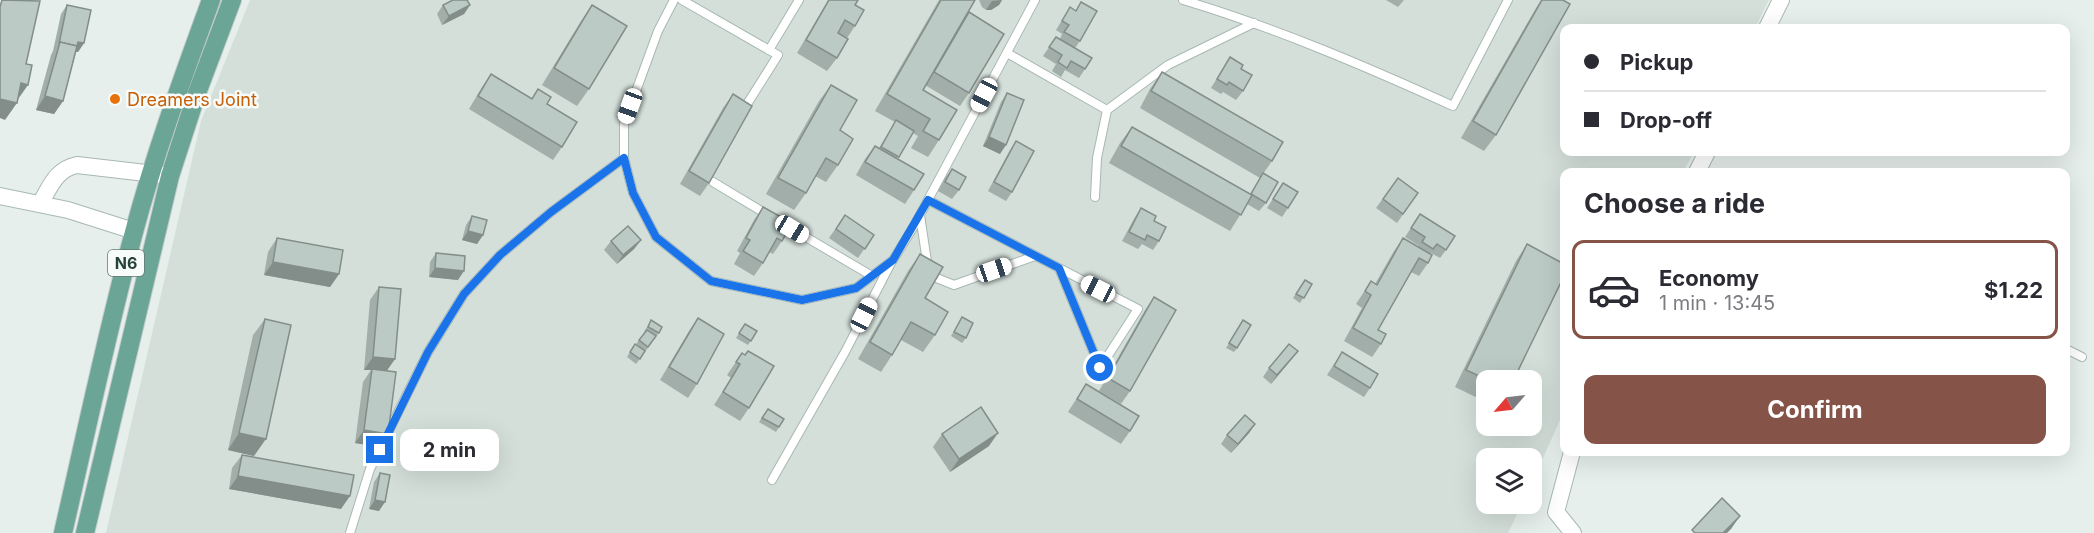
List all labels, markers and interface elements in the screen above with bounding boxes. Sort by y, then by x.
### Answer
text: Pickup [1620,49,1694,75]
car [968,75,1000,115]
car [615,86,645,126]
place label: Dreamers Joint [127,89,257,110]
marker: Dreamers Joint [108,92,122,106]
text: Drop-off [1620,107,1712,133]
text: Choose a ride [1584,187,1765,220]
car [772,212,812,246]
road number: N6 [108,250,144,276]
car [974,256,1014,284]
icon: car [1587,263,1641,317]
text: Economy [1659,265,1759,291]
car [1078,273,1118,305]
text: $1.22 [1984,277,2043,303]
text: 1 min · 13:45 [1659,291,1775,315]
car [848,295,880,335]
route start [1086,354,1113,381]
north arrow [1476,370,1542,436]
map controls [1476,370,1542,514]
button: Confirm [1584,375,2046,444]
callout: 2 min [401,429,500,471]
route end [366,436,393,463]
text: 2 min [423,438,476,462]
button: layers [1476,448,1542,514]

